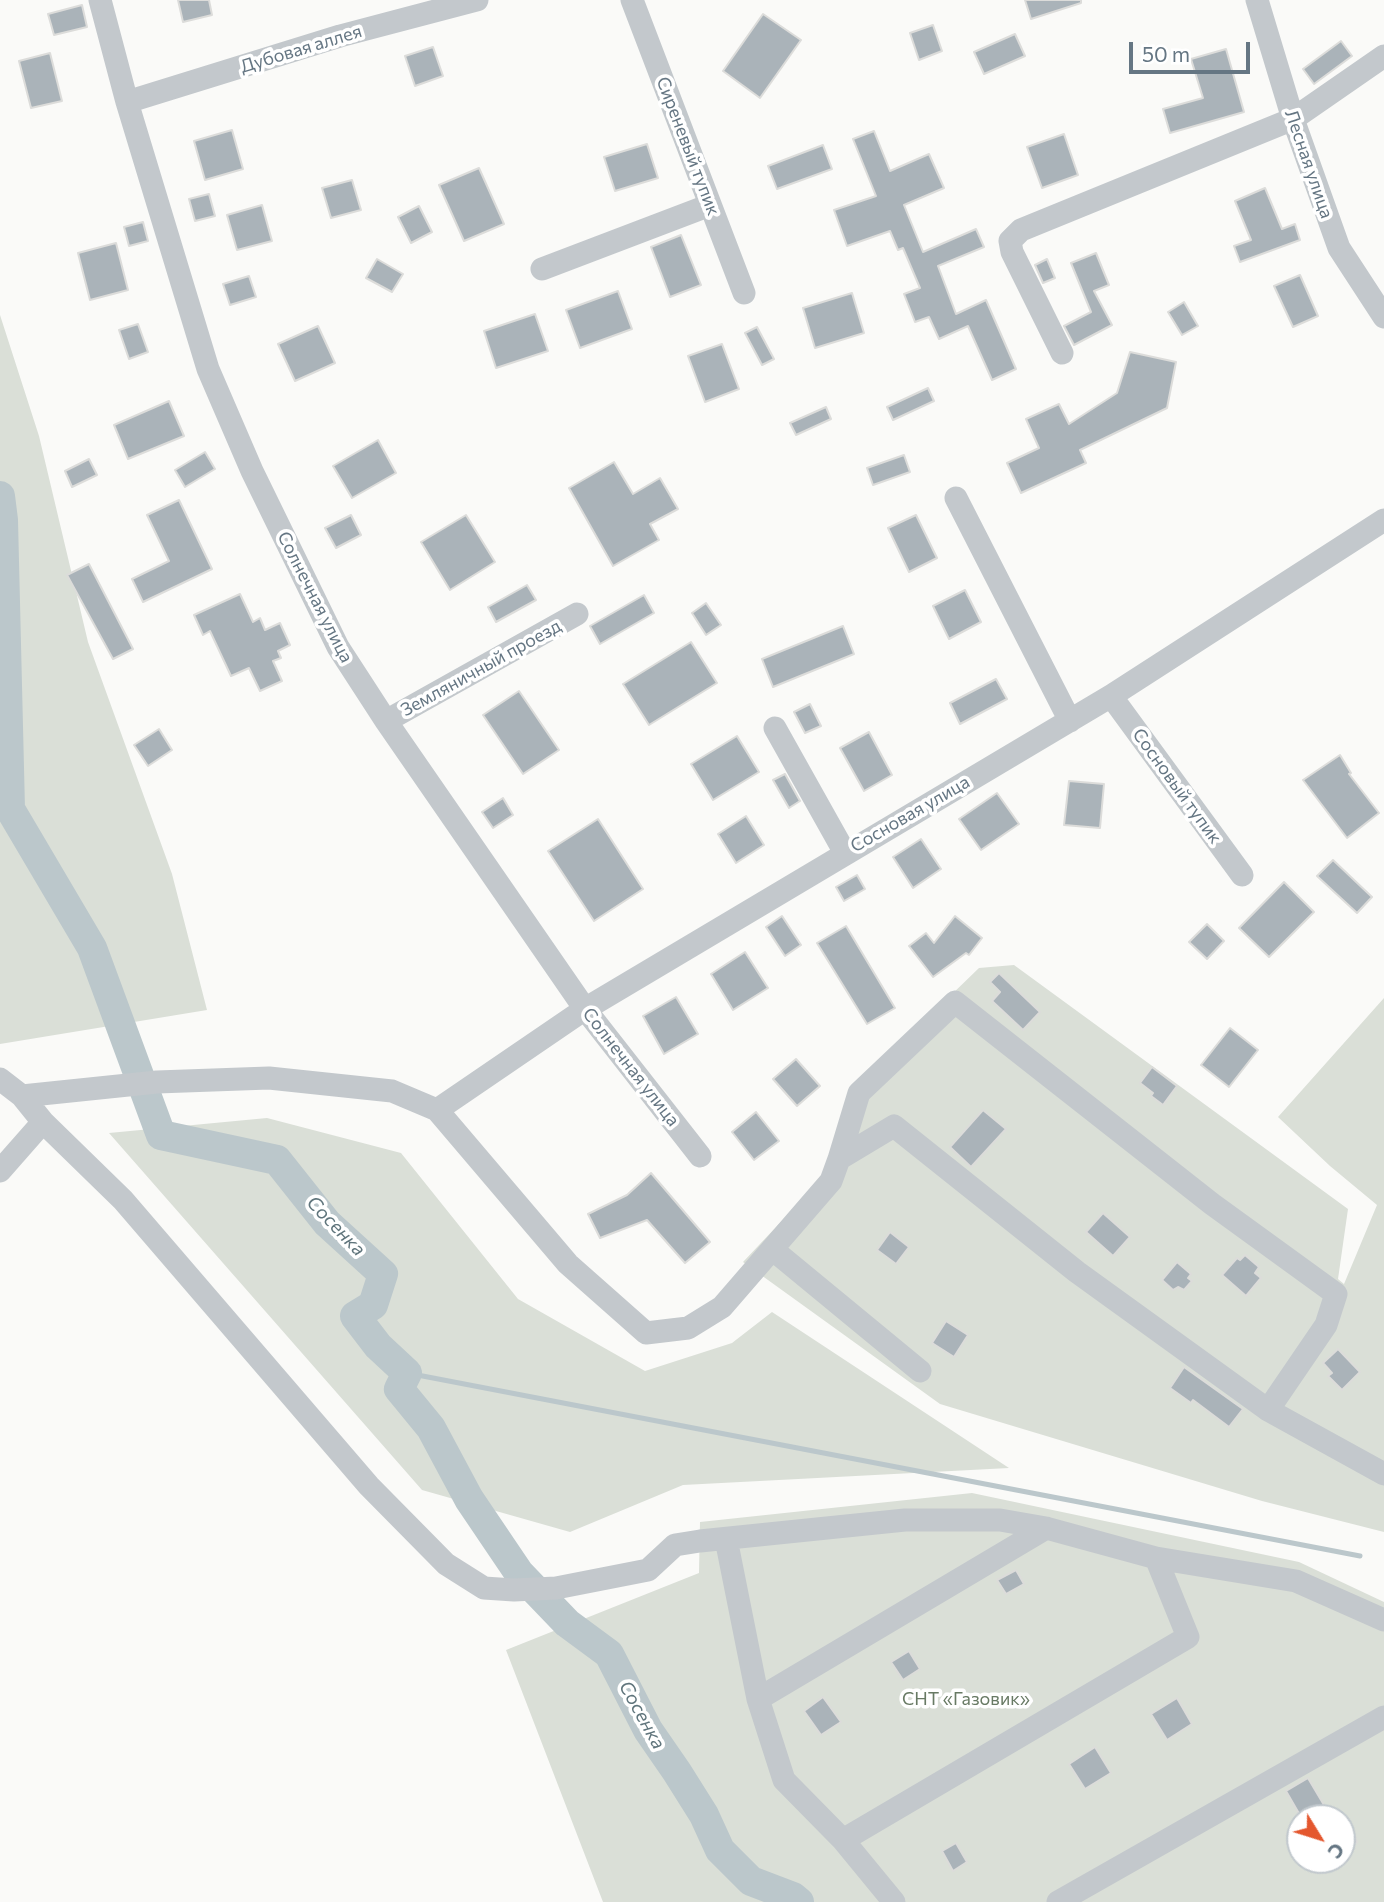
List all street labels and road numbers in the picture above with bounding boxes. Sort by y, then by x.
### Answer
street label: Дубовая аллея [238,20,364,78]
street label: Сиреневый тупик [652,74,724,218]
street label: Лесная улица [1280,107,1338,221]
street label: Солнечная улица [273,528,357,666]
street label: Земляничный проезд [397,615,565,721]
street label: Сосновый тупик [1128,724,1226,848]
street label: Сосновая улица [847,771,973,857]
street label: Солнечная улица [578,1003,684,1131]

